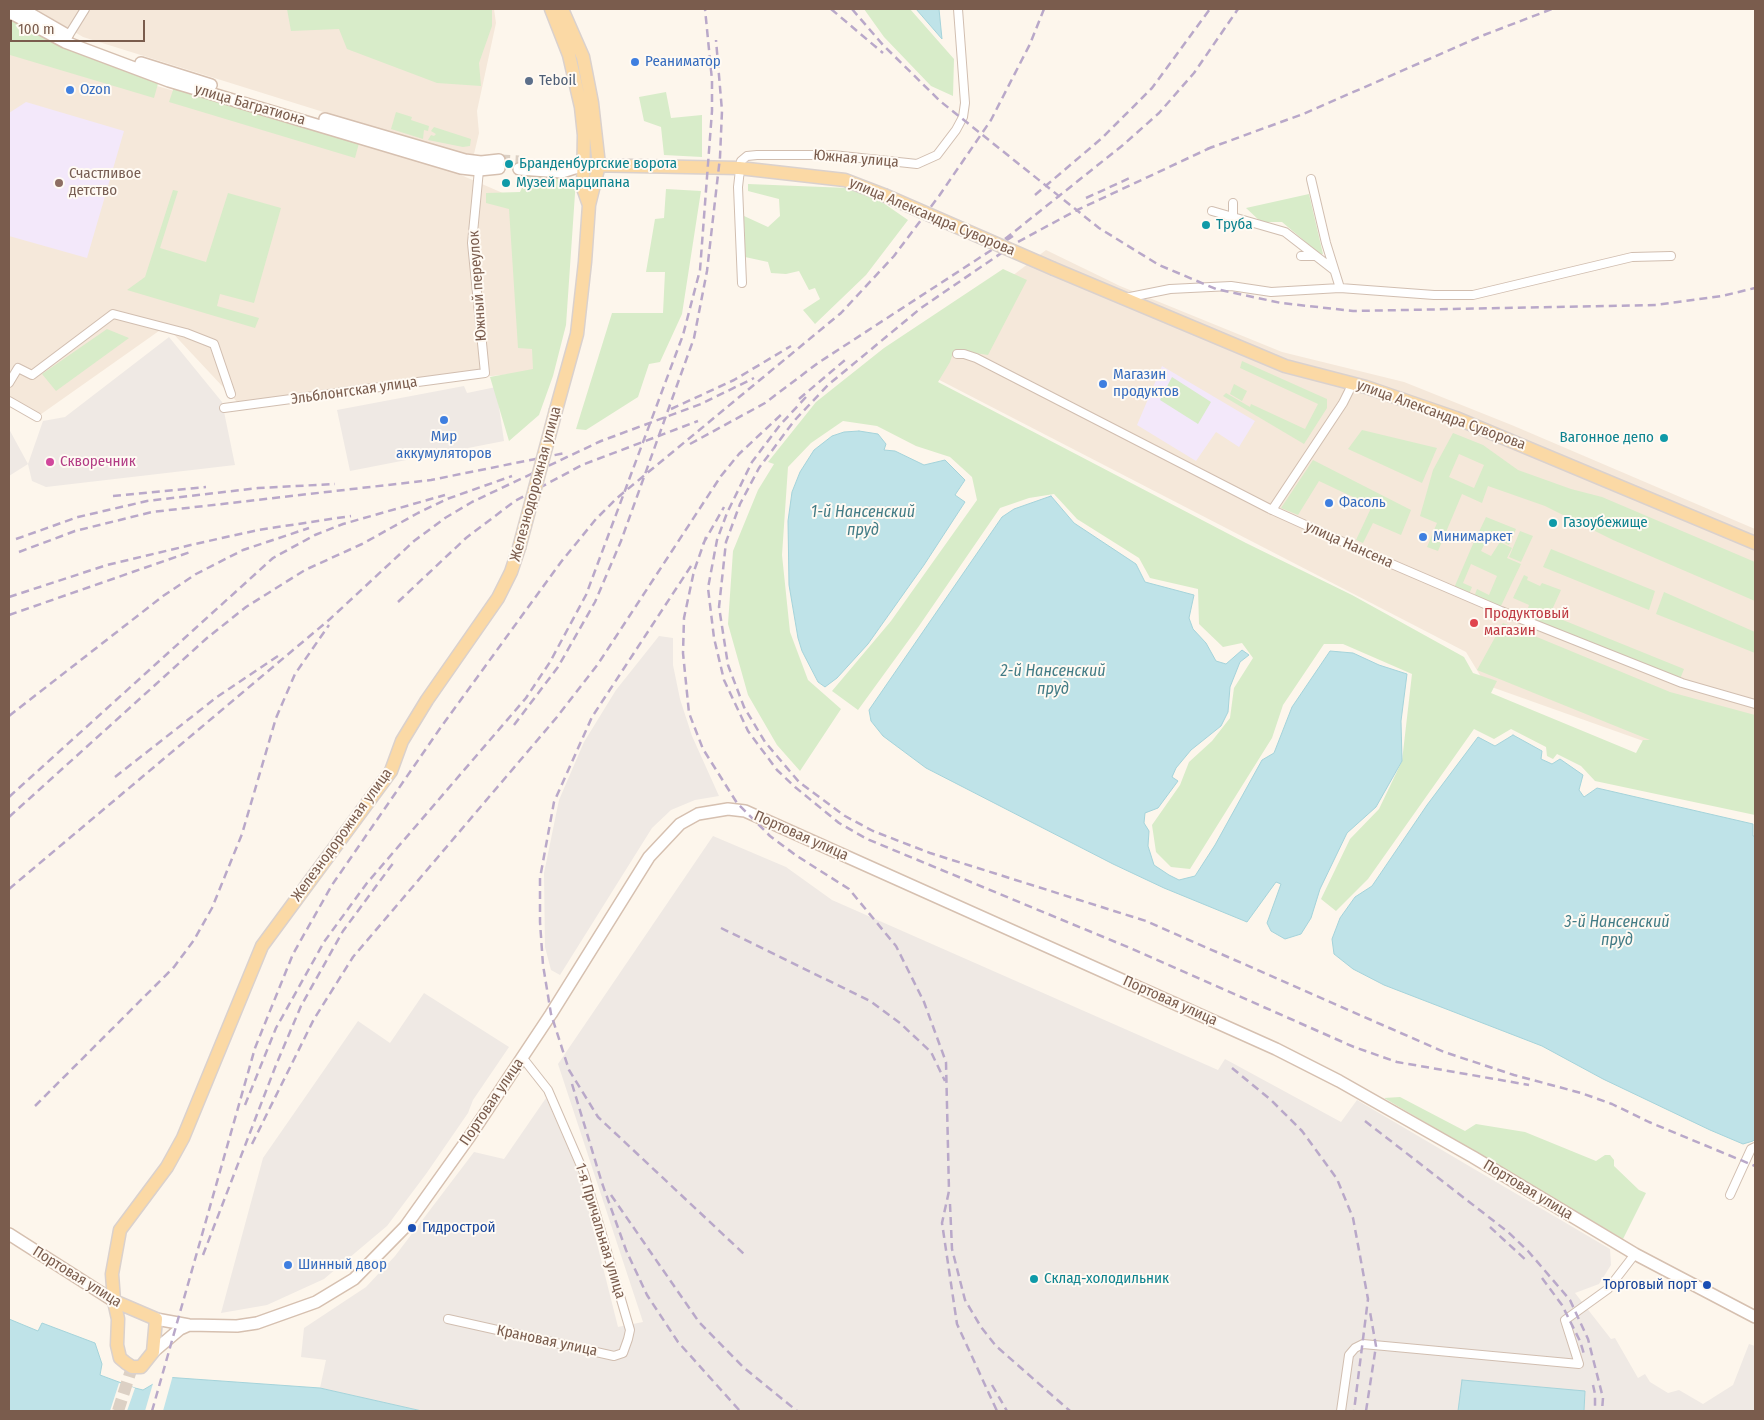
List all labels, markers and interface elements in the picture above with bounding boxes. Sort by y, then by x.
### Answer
scale bar [12,10,148,42]
text: 100 m [18,20,55,38]
place label: Реаниматор [645,53,721,71]
marker: Реаниматор [629,56,641,68]
place label: Teboil [539,72,576,90]
marker: Teboil [523,75,535,87]
place label: Ozon [80,81,111,99]
street label: улица Багратиона [193,81,307,129]
marker: Ozon [64,84,76,96]
street label: Южная улица [813,146,899,172]
place label: Бранденбургские ворота [519,155,677,173]
marker: Бранденбургские ворота [503,158,515,170]
place label: Счастливое детство [69,165,141,200]
place label: Музей марципана [516,174,630,192]
street label: улица Александра Суворова [846,174,1018,260]
marker: Счастливое детство [53,177,65,189]
marker: Музей марципана [500,177,512,189]
place label: Труба [1216,216,1253,234]
marker: Труба [1200,219,1212,231]
street label: Южный переулок [465,230,491,342]
place label: Магазин продуктов [1113,366,1179,401]
street label: Эльблонгская улица [290,373,418,409]
street label: улица Александра Суворова [1354,376,1528,454]
marker: Магазин продуктов [1097,378,1109,390]
street label: Железнодорожная улица [507,404,565,564]
marker: Мир аккумуляторов [438,414,450,426]
place label: Мир аккумуляторов [396,428,492,463]
place label: Вагонное депо [1560,429,1654,447]
marker: Вагонное депо [1658,432,1670,444]
place label: Скворечник [60,453,136,471]
marker: Скворечник [44,456,56,468]
place label: Фасоль [1339,494,1386,512]
marker: Фасоль [1323,497,1335,509]
water label: 1-й Нансенский пруд [811,503,915,541]
place label: Газоубежище [1563,514,1648,532]
marker: Газоубежище [1547,517,1559,529]
street label: улица Нансена [1302,518,1396,572]
place label: Минимаркет [1433,528,1512,546]
marker: Минимаркет [1417,531,1429,543]
place label: Продуктовый магазин [1484,605,1569,640]
marker: Продуктовый магазин [1468,617,1480,629]
water label: 2-й Нансенский пруд [1000,662,1106,700]
street label: Железнодорожная улица [288,765,396,905]
street label: Портовая улица [751,807,851,865]
water label: 3-й Нансенский пруд [1564,913,1670,951]
street label: Портовая улица [1120,972,1220,1030]
street label: Портовая улица [456,1055,528,1149]
street label: Портовая улица [1480,1156,1576,1224]
street label: 1-я Причальная улица [571,1161,629,1301]
place label: Гидрострой [422,1219,496,1237]
marker: Гидрострой [406,1222,418,1234]
street label: Портовая улица [29,1242,125,1312]
place label: Шинный двор [298,1256,387,1274]
marker: Шинный двор [282,1259,294,1271]
place label: Склад-холодильник [1044,1270,1169,1288]
marker: Склад-холодильник [1028,1273,1040,1285]
place label: Торговый порт [1603,1276,1697,1294]
marker: Торговый порт [1701,1279,1713,1291]
street label: Крановая улица [495,1322,599,1360]

